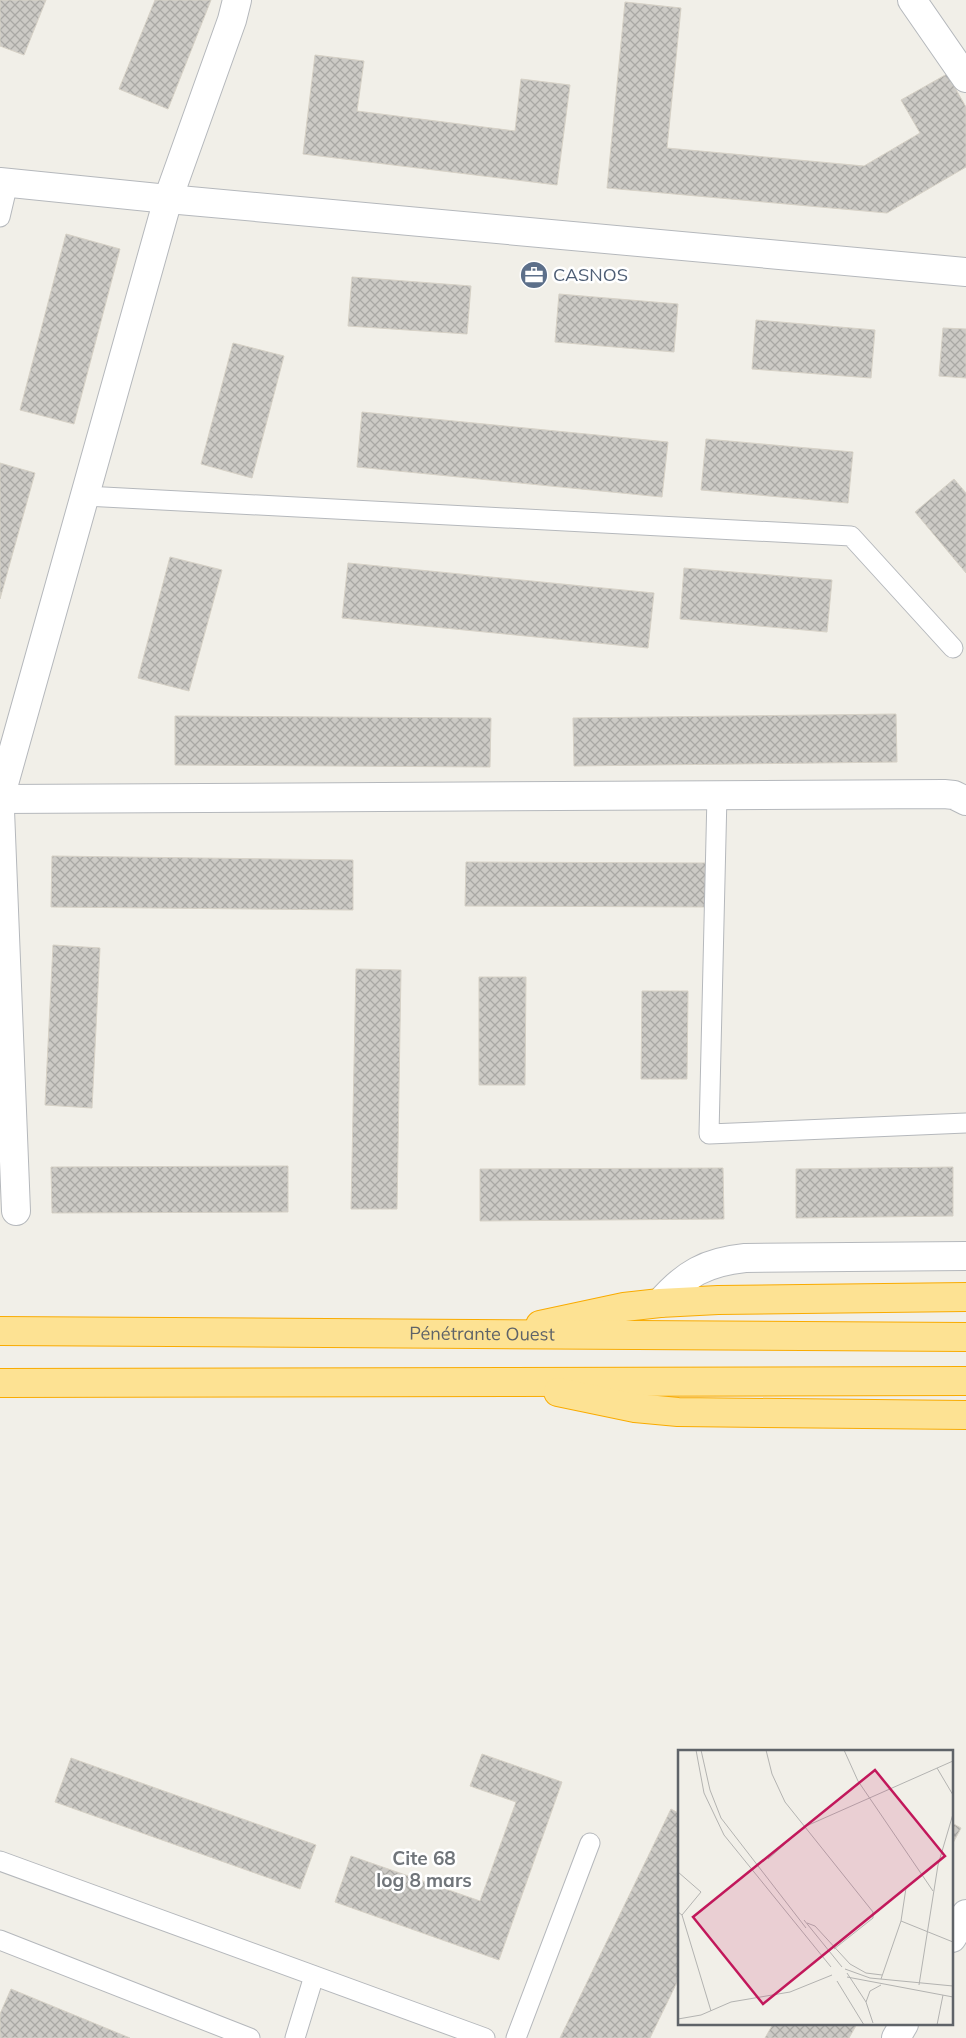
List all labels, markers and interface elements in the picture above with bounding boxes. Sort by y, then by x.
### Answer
office icon: CASNOS [519,260,549,290]
place label: CASNOS [553,263,628,286]
street label: Pénétrante Ouest [409,1322,555,1345]
inset map [678,1750,954,2026]
district label: Cite 68 log 8 mars [376,1846,472,1892]

